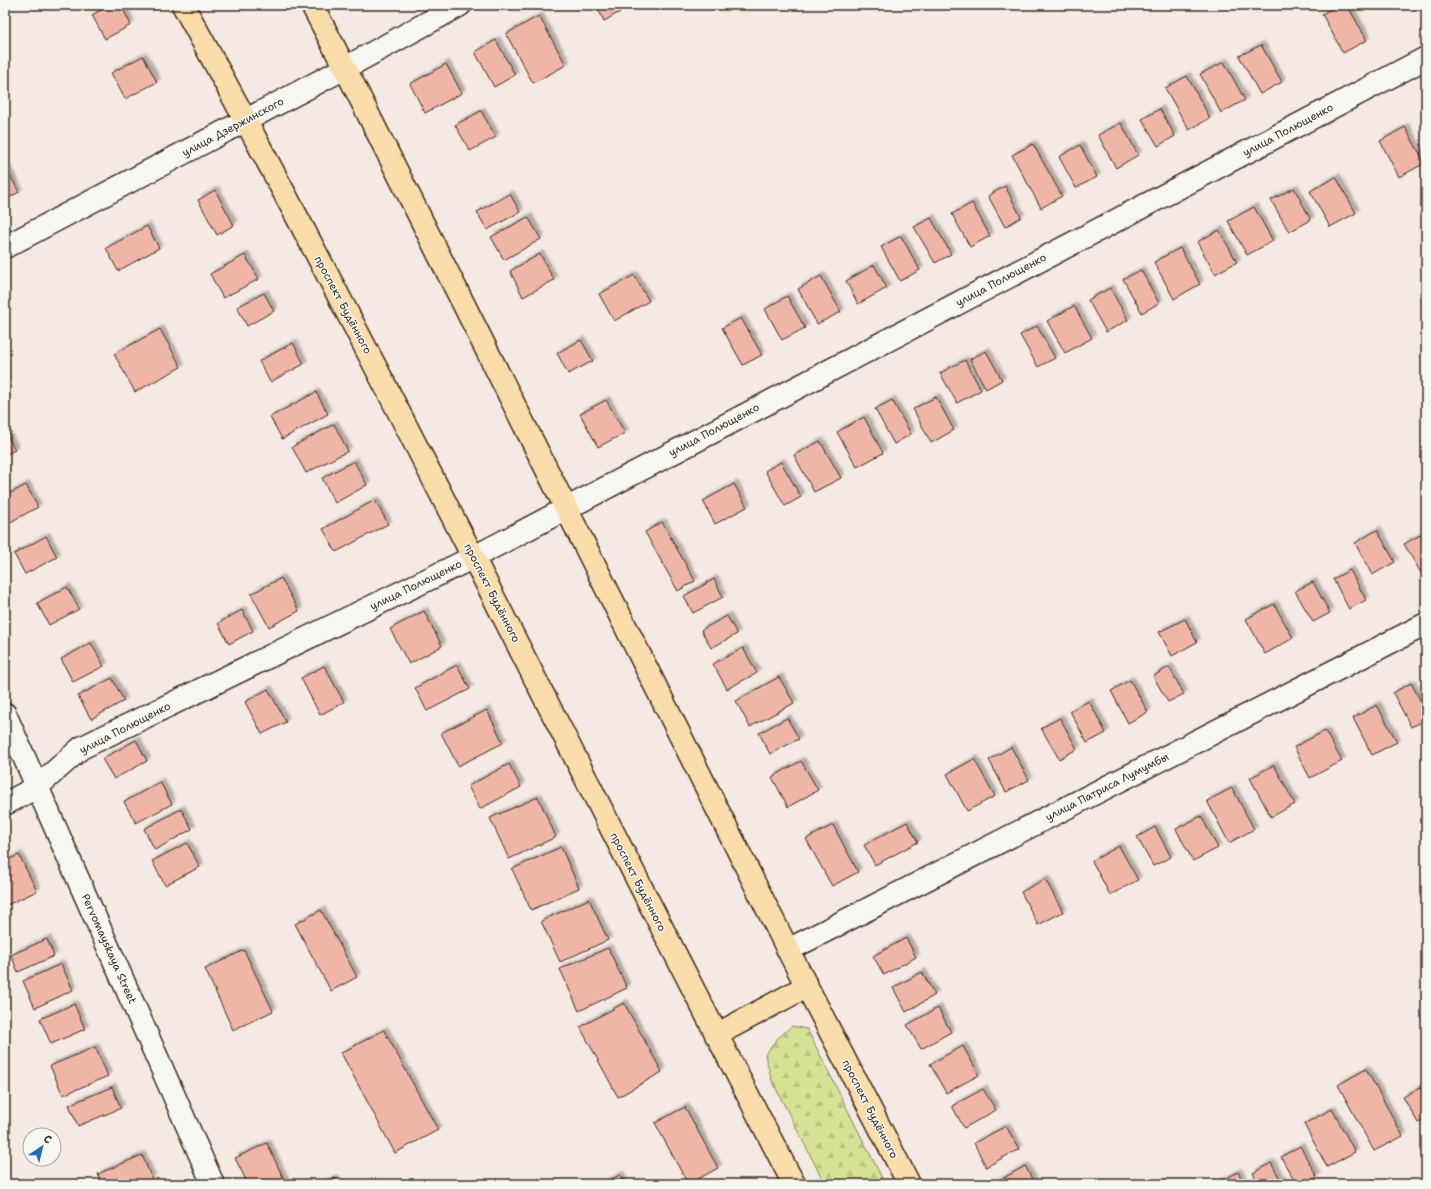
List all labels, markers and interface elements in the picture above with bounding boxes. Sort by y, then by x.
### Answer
street label: улица Дзержинского [179,94,287,160]
street label: улица Полющенко [1240,100,1336,160]
street label: улица Полющенко [953,250,1049,310]
street label: проспект Будённого [311,253,375,357]
street label: улица Полющенко [666,400,762,460]
street label: проспект Будённого [461,541,524,645]
street label: улица Полющенко [367,556,465,614]
street label: улица Полющенко [77,698,174,758]
street label: улица Патриса Лумумбы [1043,749,1171,825]
street label: проспект Будённого [607,830,670,934]
street label: Pervomayskaya Street [78,892,140,1007]
street label: проспект Будённого [839,1057,902,1161]
north arrow [22,1127,62,1167]
text: С [40,1131,55,1147]

